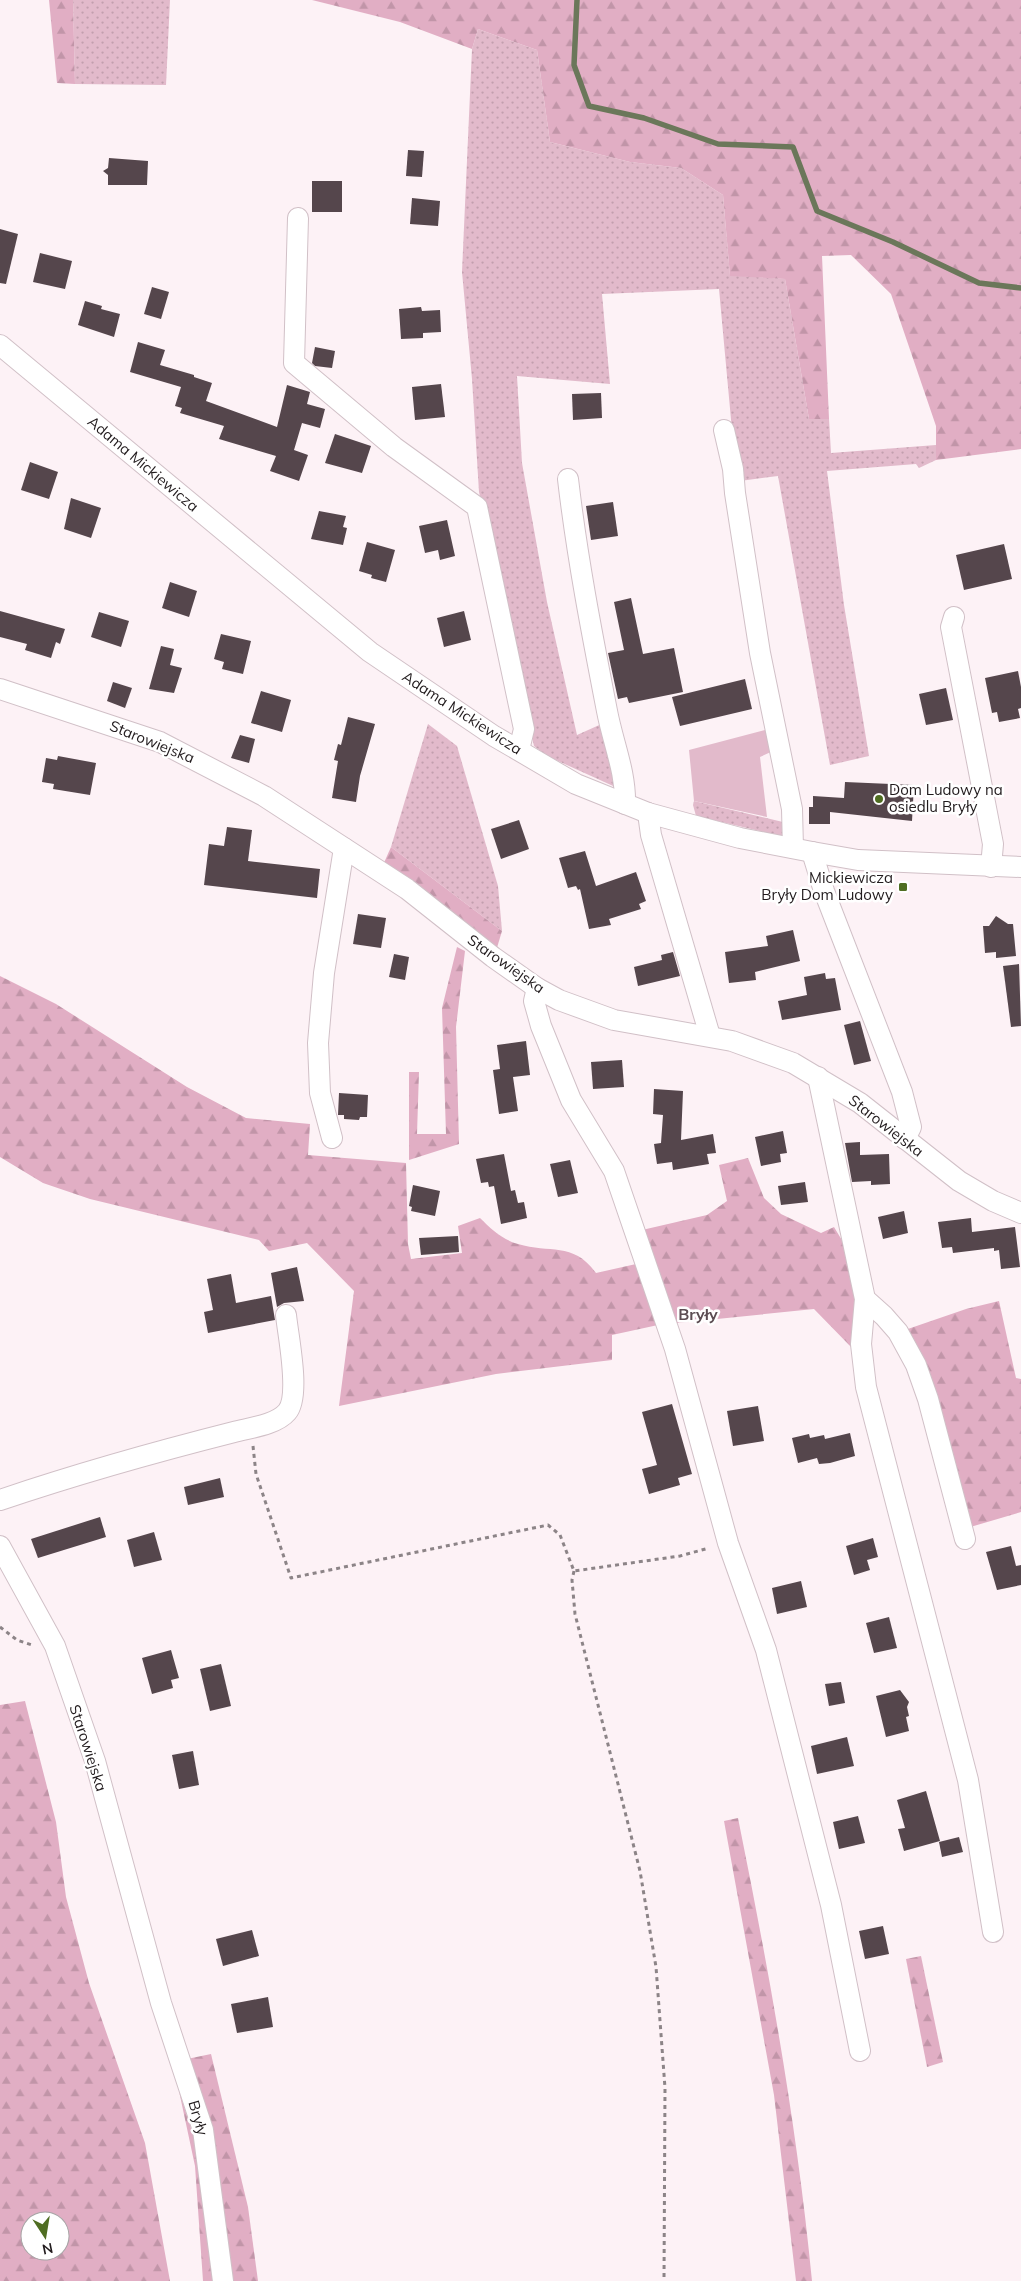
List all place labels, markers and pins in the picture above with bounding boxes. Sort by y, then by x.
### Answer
place label: Dom Ludowy na osiedlu Bryły [889,780,1003,816]
marker: Dom Ludowy na osiedlu Bryły [873,793,885,805]
place label: Mickiewicza Bryły Dom Ludowy [761,868,893,904]
marker: Mickiewicza Bryły Dom Ludowy [897,881,909,893]

